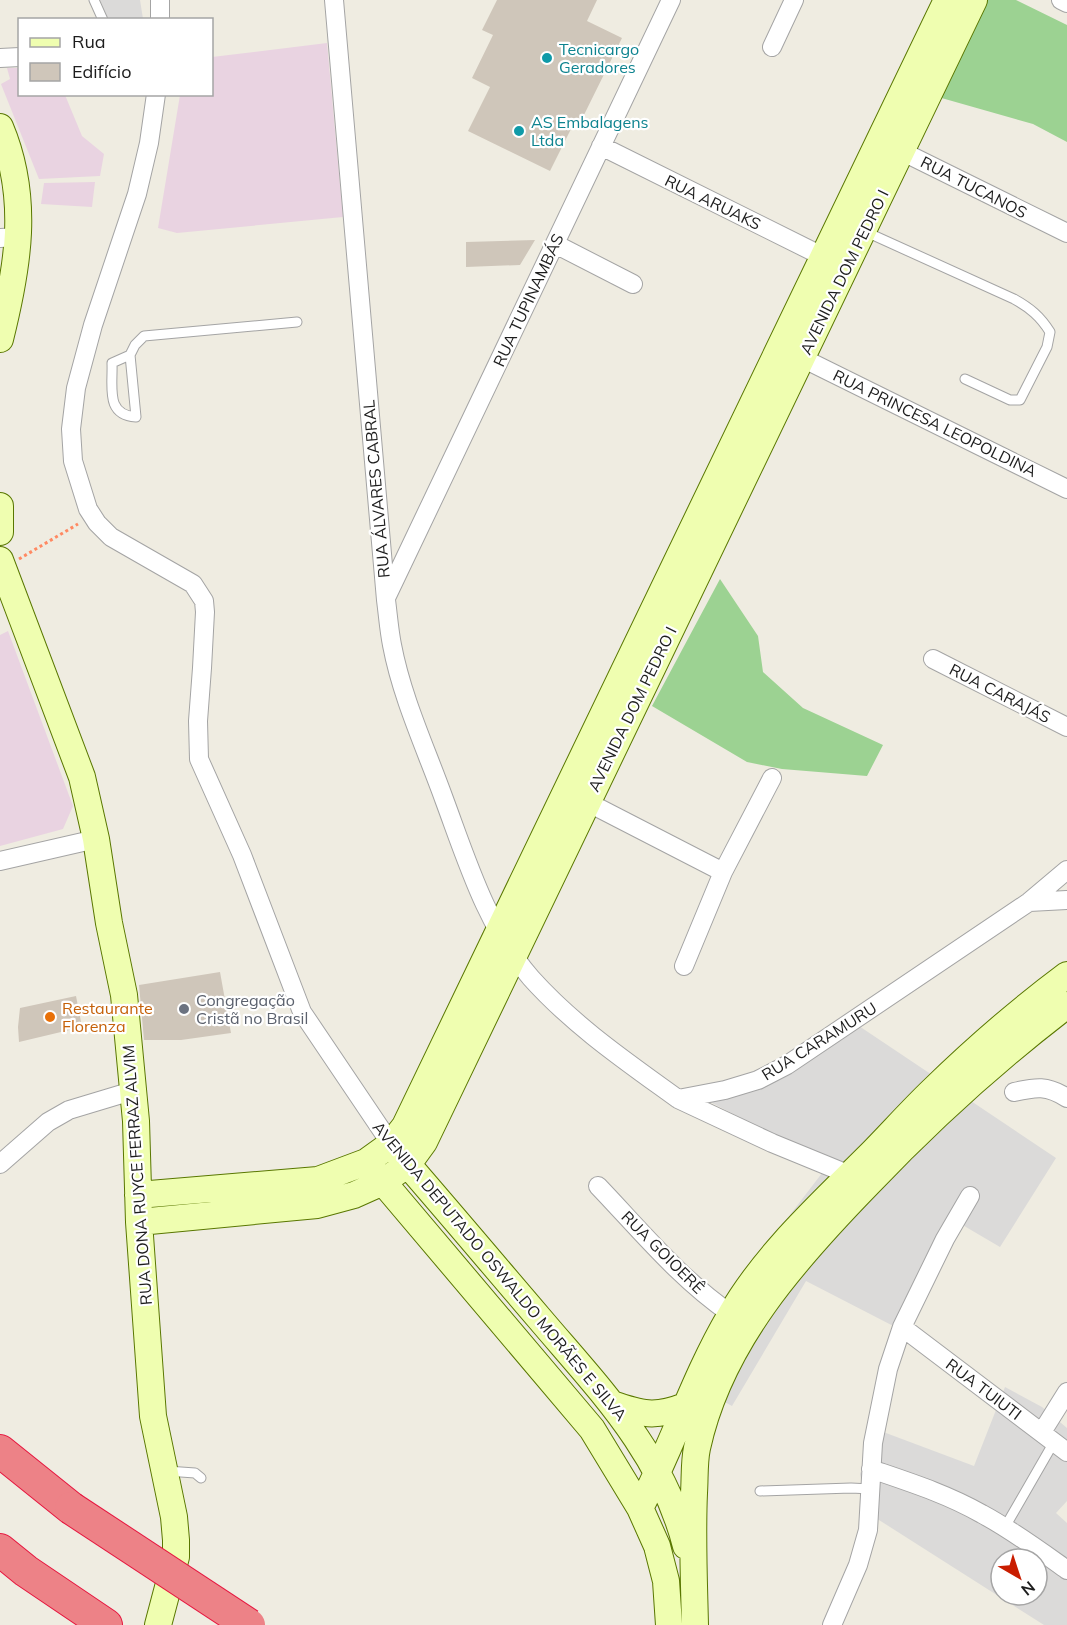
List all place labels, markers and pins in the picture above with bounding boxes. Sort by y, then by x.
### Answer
place label: Tecnicargo Geradores [559,39,639,77]
marker: Tecnicargo Geradores [540,51,554,65]
place label: AS Embalagens Ltda [531,112,649,150]
marker: AS Embalagens Ltda [512,124,526,138]
place label: Congregação Cristã no Brasil [196,990,308,1028]
place label: Restaurante Florenza [62,998,153,1036]
marker: Congregação Cristã no Brasil [177,1002,191,1016]
marker: Restaurante Florenza [43,1010,57,1024]

